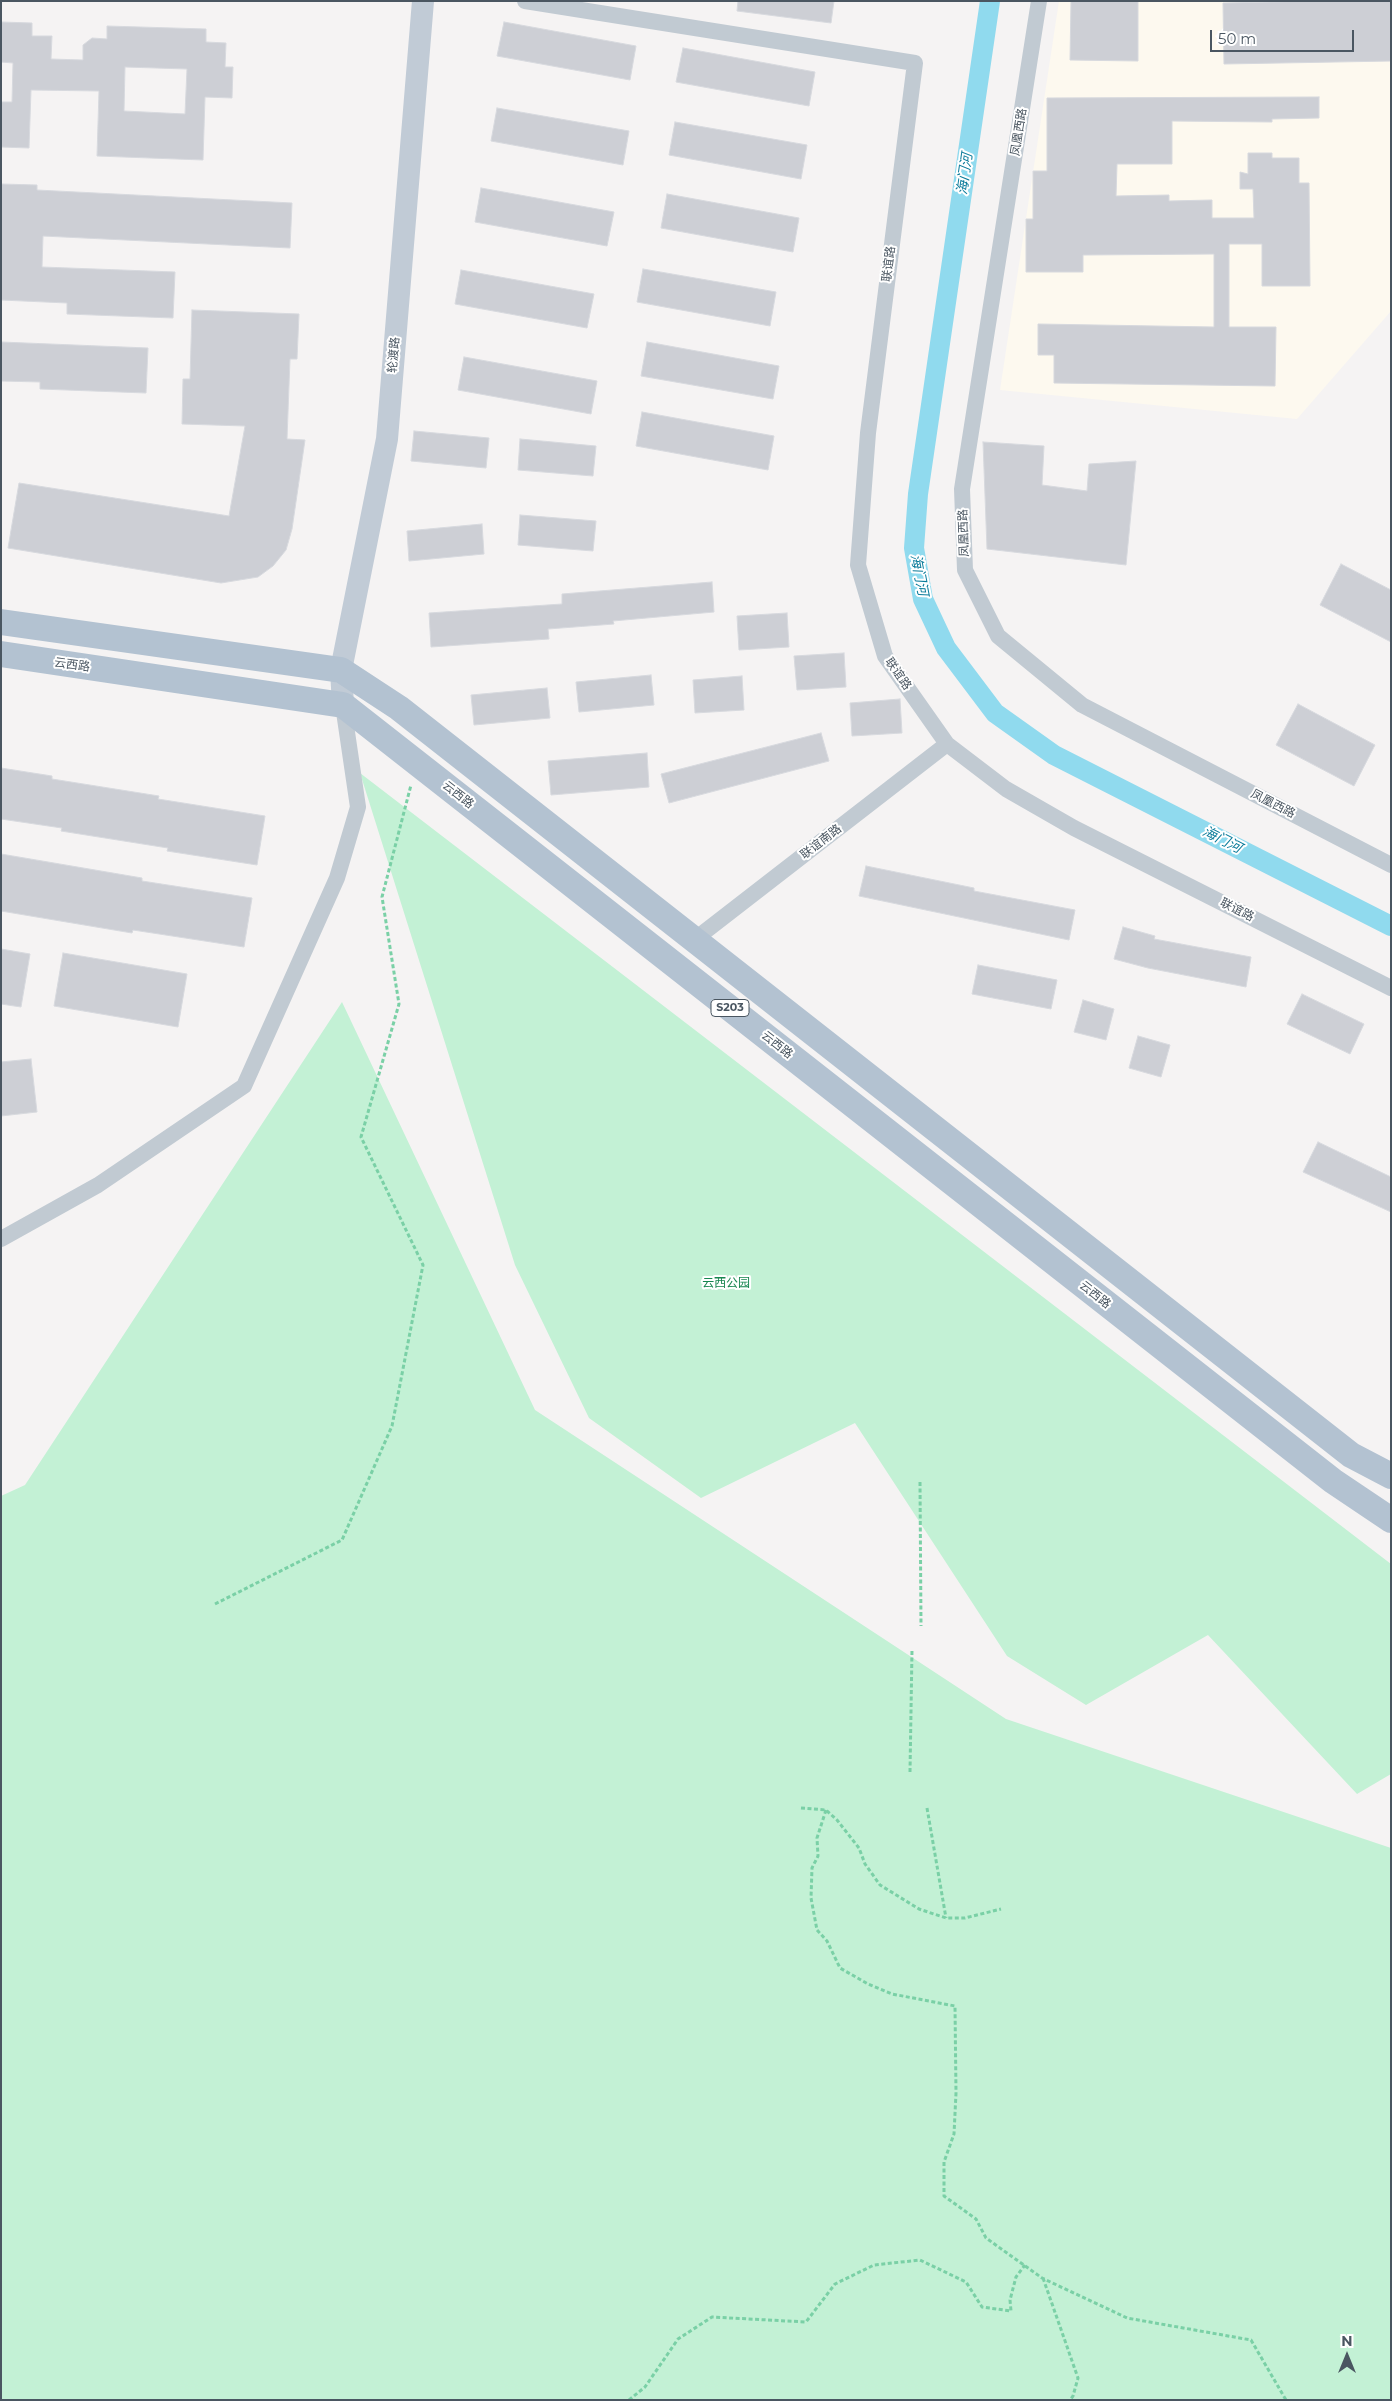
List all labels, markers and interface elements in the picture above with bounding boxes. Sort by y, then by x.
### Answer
scale bar [1212,20,1356,52]
text: 50 m [1218,29,1256,48]
street label: 凤凰西路 [1008,107,1030,157]
water label: 海门河 [954,152,976,196]
street label: 联谊路 [880,245,898,283]
street label: 轮渡路 [385,336,403,374]
street label: 凤凰西路 [956,509,972,557]
water label: 海门河 [907,553,931,597]
street label: 云西路 [53,655,91,675]
street label: 联谊路 [882,655,914,693]
street label: 云西路 [439,778,477,812]
street label: 凤凰西路 [1248,787,1298,821]
street label: 联谊南路 [798,822,844,862]
water label: 海门河 [1199,823,1245,857]
street label: 联谊路 [1218,895,1256,925]
road number: S203 [711,1000,749,1016]
street label: 云西路 [758,1028,796,1062]
park label: 云西公园 [702,1276,750,1290]
street label: 云西路 [1076,1278,1114,1312]
north arrow [1322,2331,1372,2381]
text: N [1341,2332,1353,2350]

